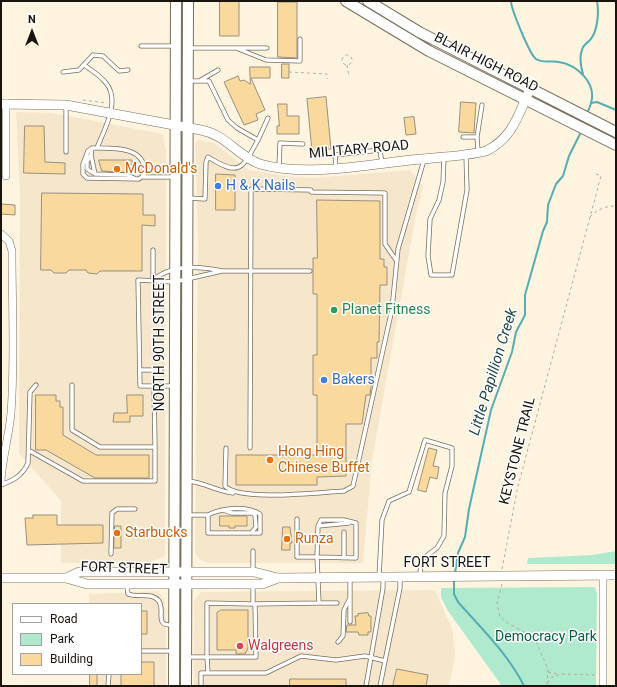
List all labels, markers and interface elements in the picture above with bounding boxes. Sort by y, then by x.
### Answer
north arrow [12,12,52,52]
text: N [28,13,36,26]
street label: BLAIR HIGH ROAD [431,29,541,97]
street label: MILITARY ROAD [308,137,410,163]
place label: McDonald's [125,161,197,177]
marker: McDonald's [112,164,122,174]
place label: H & K Nails [226,178,296,194]
marker: H & K Nails [213,181,223,191]
street label: NORTH 90TH STREET [152,275,168,411]
place label: Planet Fitness [342,302,430,318]
marker: Planet Fitness [329,305,339,315]
water label: Little Papillion Creek [466,306,522,438]
place label: Bakers [332,372,375,388]
marker: Bakers [319,375,329,385]
street label: KEYSTONE TRAIL [497,396,539,506]
place label: Hong Hing Chinese Buffet [278,444,370,476]
marker: Hong Hing Chinese Buffet [265,455,275,465]
place label: Starbucks [125,525,187,541]
marker: Starbucks [112,528,122,538]
place label: Runza [295,531,334,547]
marker: Runza [282,534,292,544]
street label: FORT STREET [404,555,490,571]
street label: FORT STREET [80,559,168,579]
legend [12,603,142,675]
text: Road [50,612,78,626]
park label: Democracy Park [495,629,597,645]
text: Park [50,632,74,646]
place label: Walgreens [248,638,313,654]
marker: Walgreens [235,641,245,651]
text: Building [50,652,93,666]

